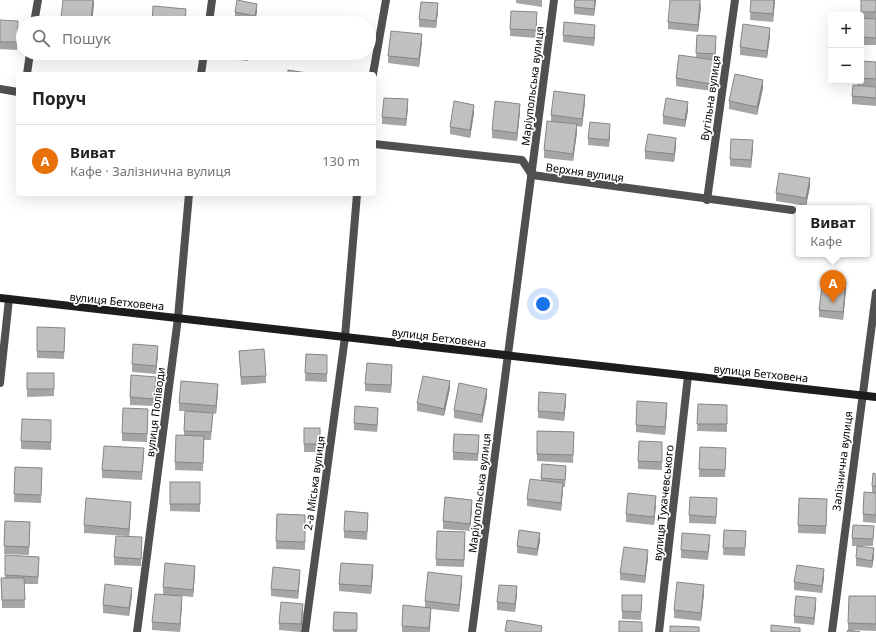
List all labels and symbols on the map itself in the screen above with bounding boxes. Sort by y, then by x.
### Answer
street label: Маріупольська вулиця [517,25,547,147]
street label: Вугільна вулиця [697,54,723,142]
street label: Верхня вулиця [545,159,625,185]
pin: A [820,270,846,303]
street label: вулиця Бетховена [69,289,165,313]
your location [533,294,553,314]
street label: вулиця Бетховена [391,324,487,350]
street label: вулиця Бетховена [713,361,809,385]
street label: вулиця Поліводи [142,366,168,458]
street label: Залізнична вулиця [828,410,856,512]
street label: Маріупольська вулиця [464,432,494,554]
street label: 2-а Міська вулиця [300,435,328,531]
street label: вулиця Тухачевського [649,444,677,562]

